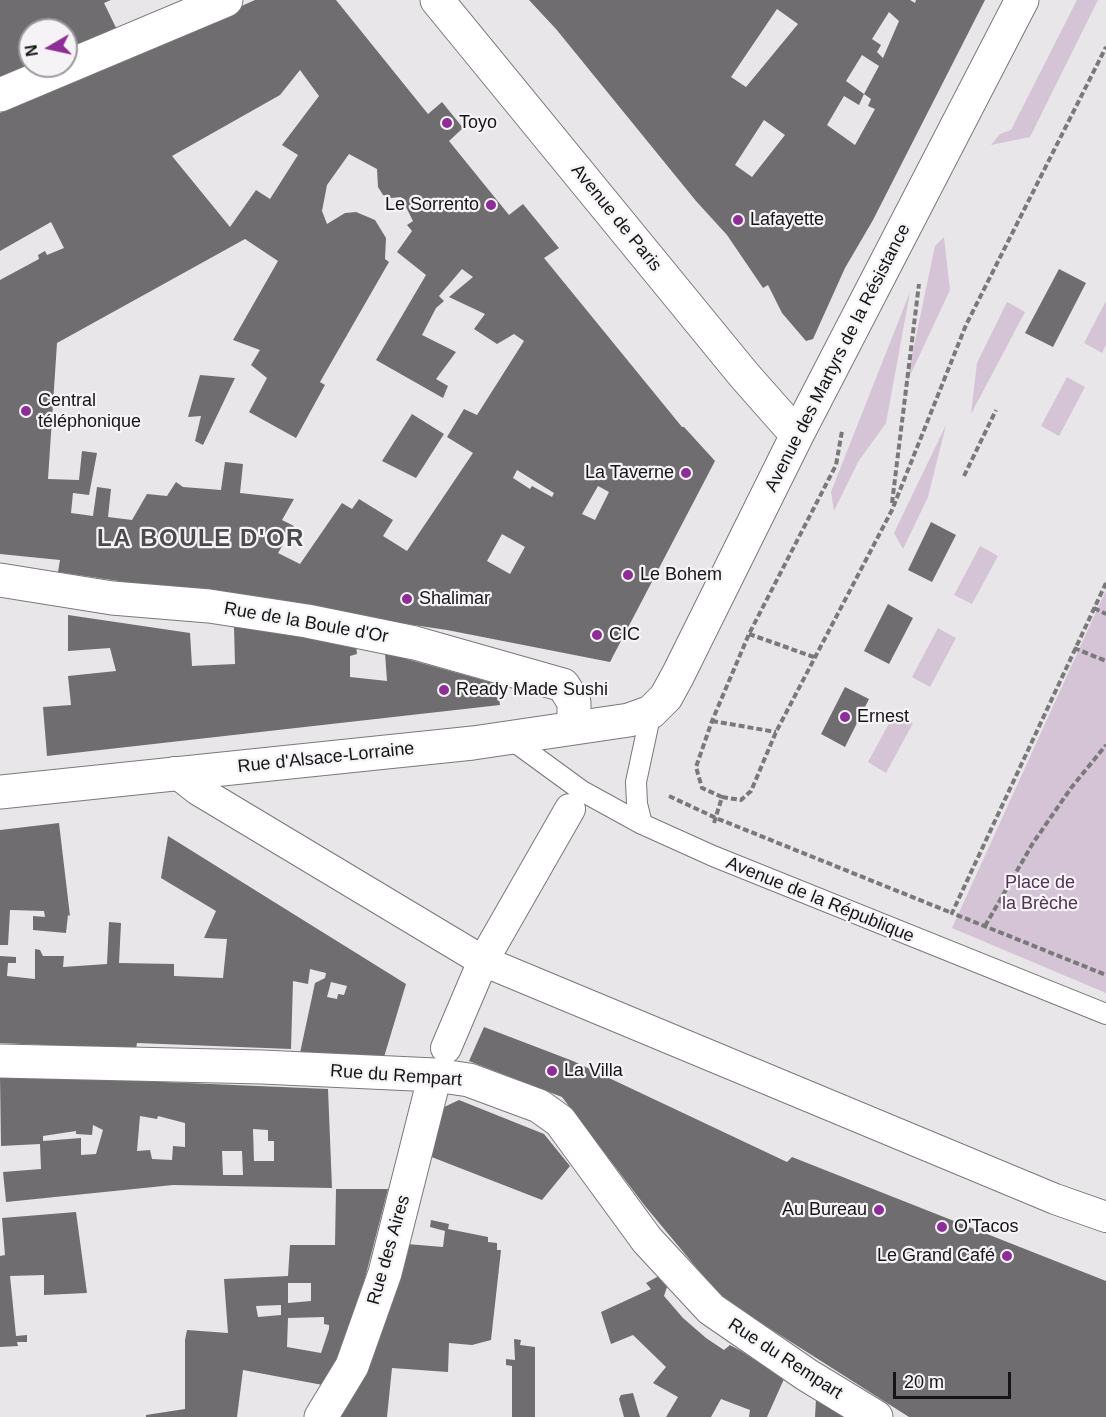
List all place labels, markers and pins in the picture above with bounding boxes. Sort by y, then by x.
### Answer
place label: Toyo [459,112,497,134]
marker: Toyo [440,116,454,130]
place label: Le Sorrento [385,194,479,216]
marker: Le Sorrento [484,198,498,212]
place label: Lafayette [750,209,824,231]
marker: Lafayette [731,213,745,227]
place label: Central téléphonique [38,390,141,432]
marker: Central téléphonique [19,404,33,418]
place label: La Taverne [585,462,674,484]
marker: La Taverne [679,466,693,480]
place label: Le Bohem [640,564,722,586]
marker: Le Bohem [621,568,635,582]
place label: Shalimar [419,588,490,610]
marker: Shalimar [400,592,414,606]
place label: CIC [609,624,640,646]
marker: CIC [590,628,604,642]
place label: Ready Made Sushi [456,679,608,701]
marker: Ready Made Sushi [437,683,451,697]
place label: Ernest [857,706,909,728]
marker: Ernest [838,710,852,724]
place label: La Villa [564,1060,623,1082]
marker: La Villa [545,1064,559,1078]
place label: Au Bureau [782,1199,867,1221]
marker: Au Bureau [872,1203,886,1217]
place label: O'Tacos [954,1216,1018,1238]
marker: O'Tacos [935,1220,949,1234]
place label: Le Grand Café [877,1245,995,1267]
marker: Le Grand Café [1000,1249,1014,1263]

